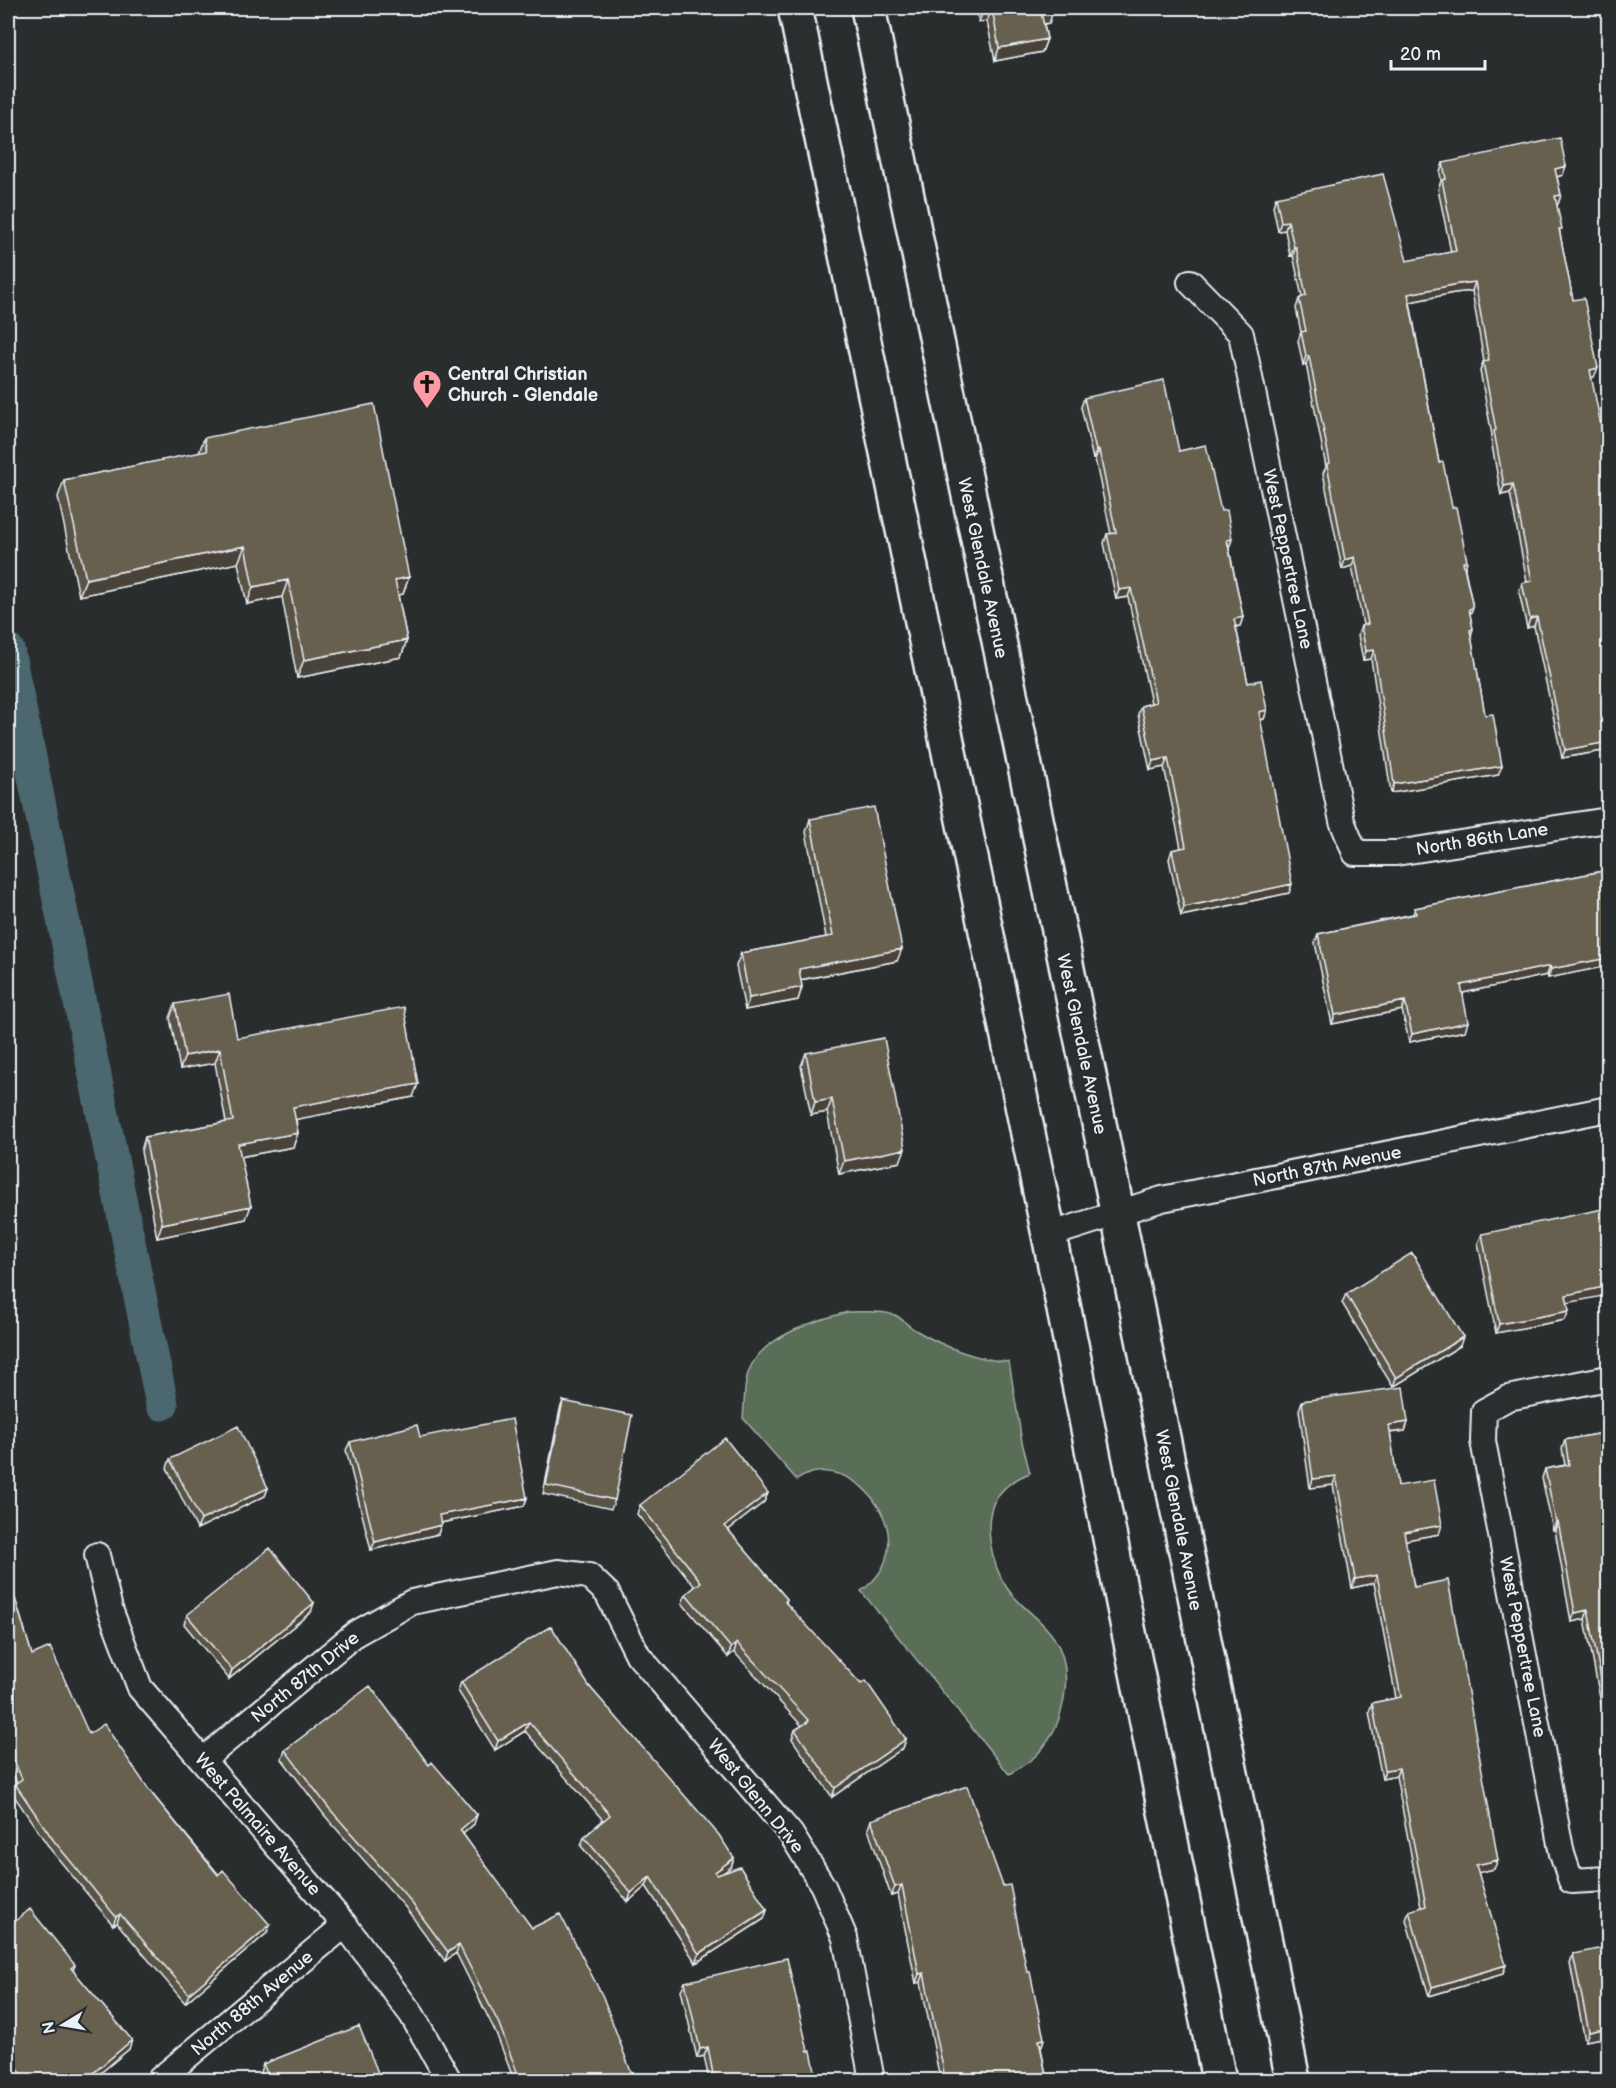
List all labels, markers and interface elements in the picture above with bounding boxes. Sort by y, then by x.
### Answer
scale bar [1391,33,1486,71]
text: 20 m [1400,44,1441,65]
place label: Central Christian Church - Glendale [448,364,598,406]
church icon: Central Christian Church - Glendale [411,368,443,410]
street label: West Peppertree Lane [1258,467,1317,651]
street label: West Glendale Avenue [953,476,1012,661]
street label: North 86th Lane [1415,819,1550,860]
street label: West Glendale Avenue [1052,952,1111,1137]
street label: North 87th Avenue [1251,1142,1403,1191]
street label: West Glendale Avenue [1151,1428,1206,1613]
street label: West Peppertree Lane [1495,1555,1550,1740]
street label: North 87th Drive [247,1627,364,1727]
street label: West Glenn Drive [703,1735,808,1858]
street label: West Palmaire Avenue [190,1749,325,1900]
street label: North 88th Avenue [187,1946,318,2060]
north arrow [33,1995,93,2055]
text: N [39,2020,60,2035]

